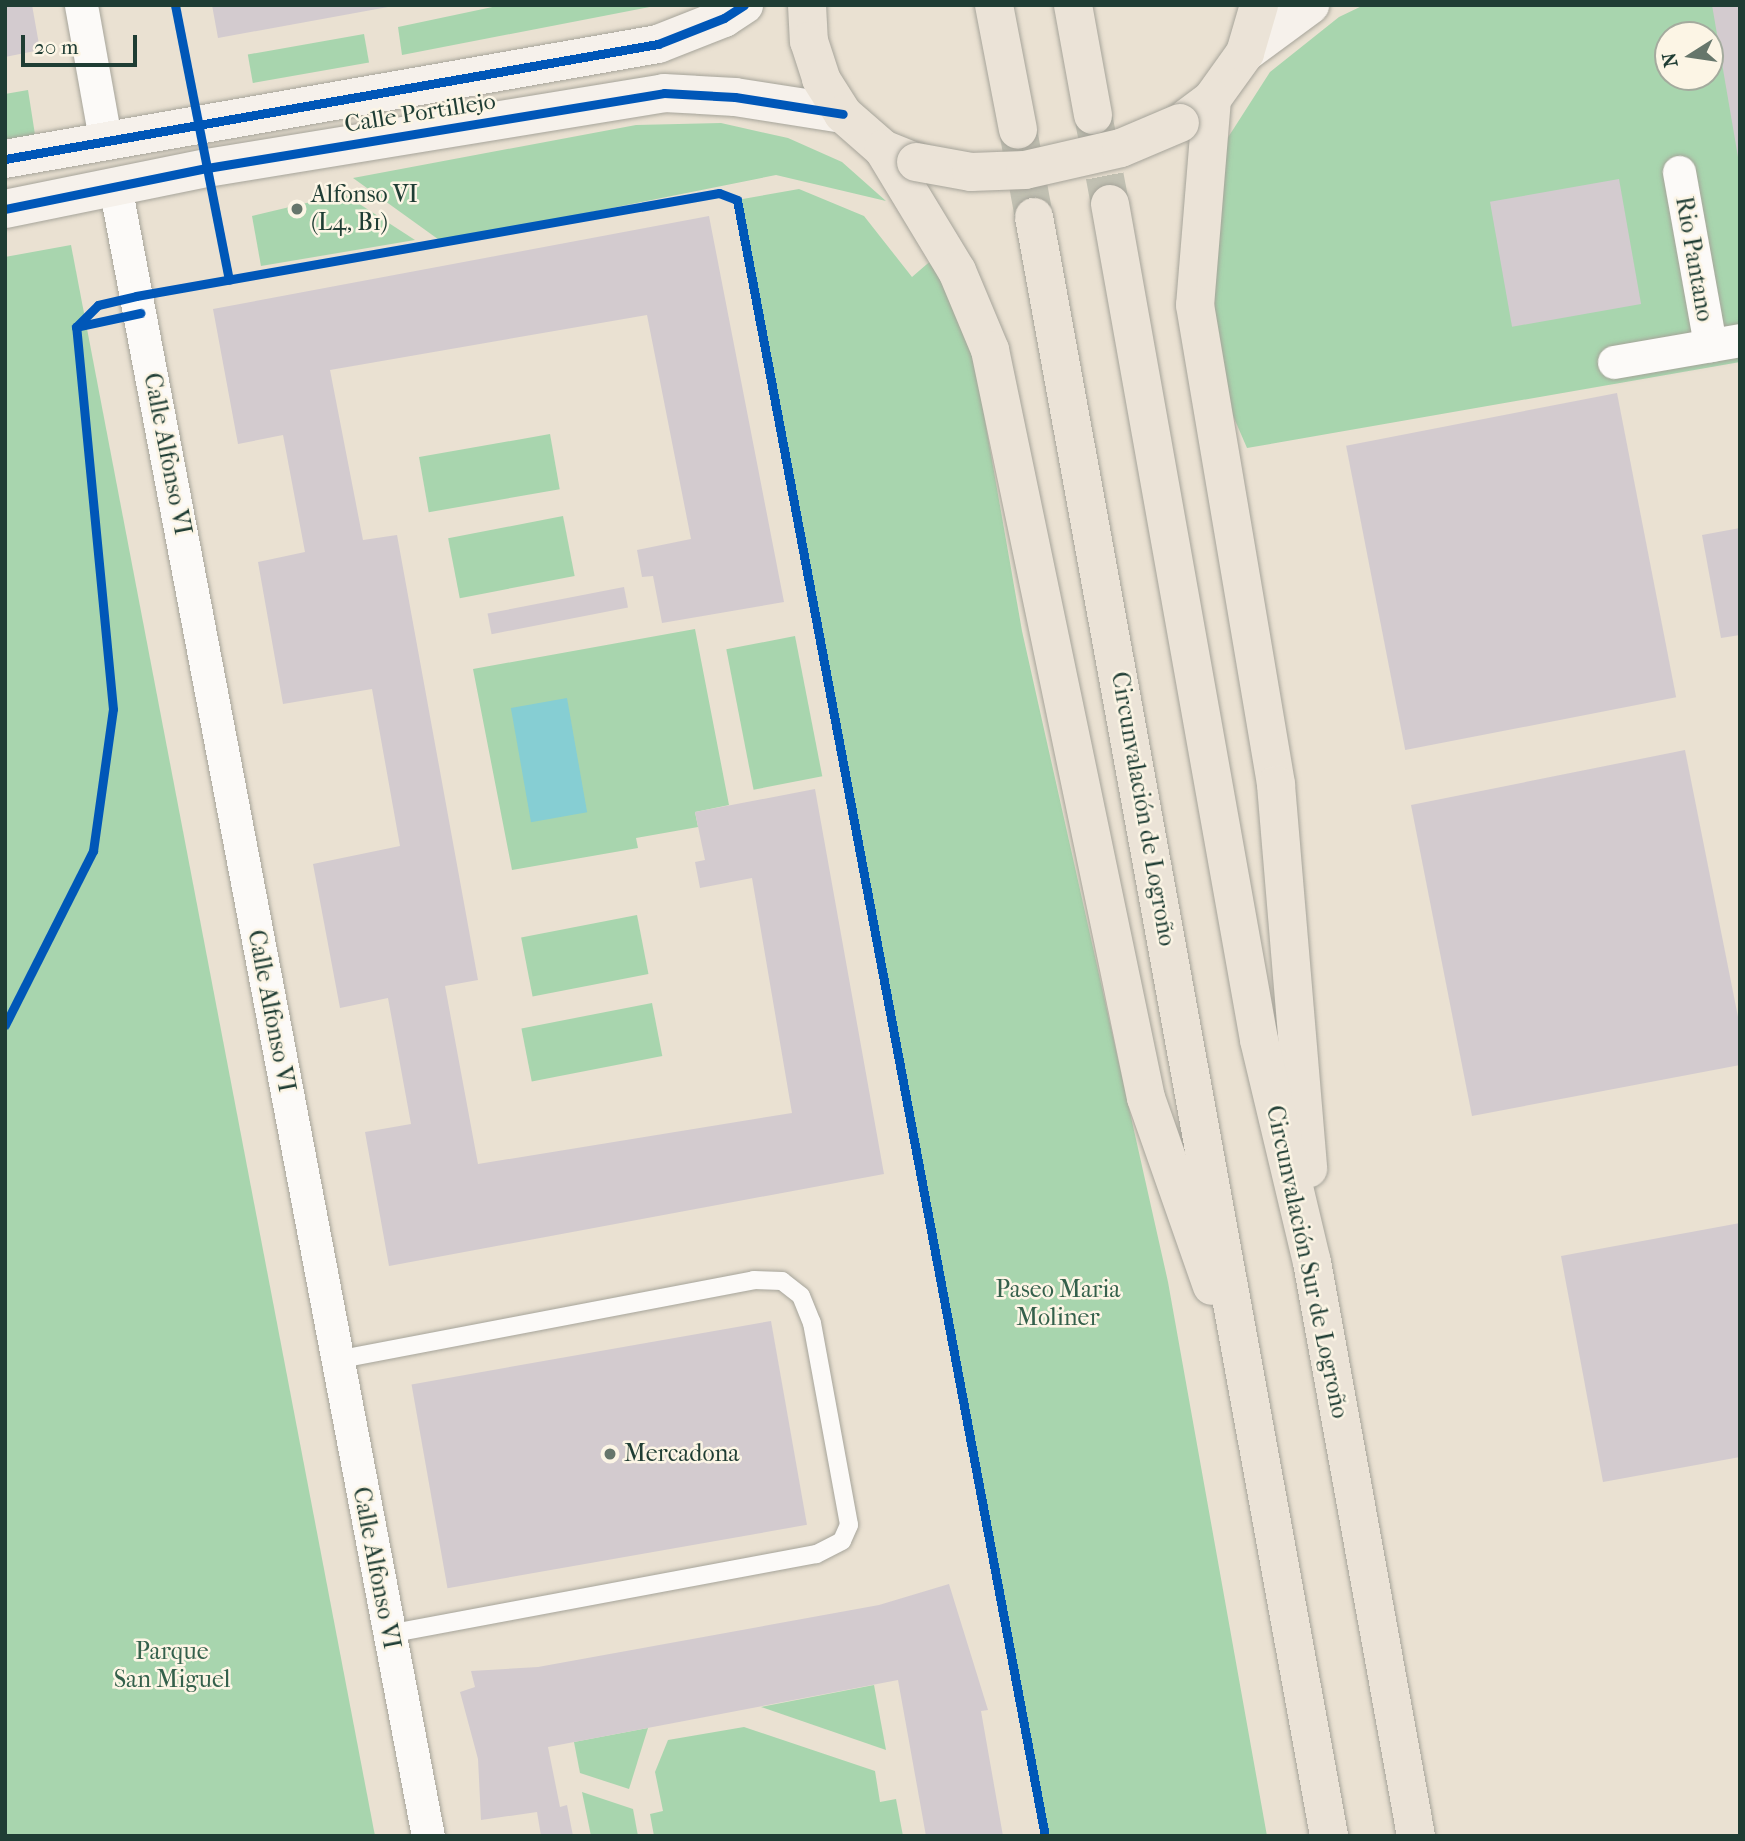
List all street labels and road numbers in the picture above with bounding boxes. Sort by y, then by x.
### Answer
street label: Calle Portillejo [342,87,498,139]
street label: Rio Pantano [1669,194,1719,324]
street label: Calle Alfonso VI [137,371,197,537]
street label: Circunvalación de Logroño [1105,670,1181,948]
street label: Calle Alfonso VI [241,928,301,1094]
street label: Circunvalación Sur de Logroño [1260,1103,1354,1421]
street label: Calle Alfonso VI [346,1485,406,1651]

